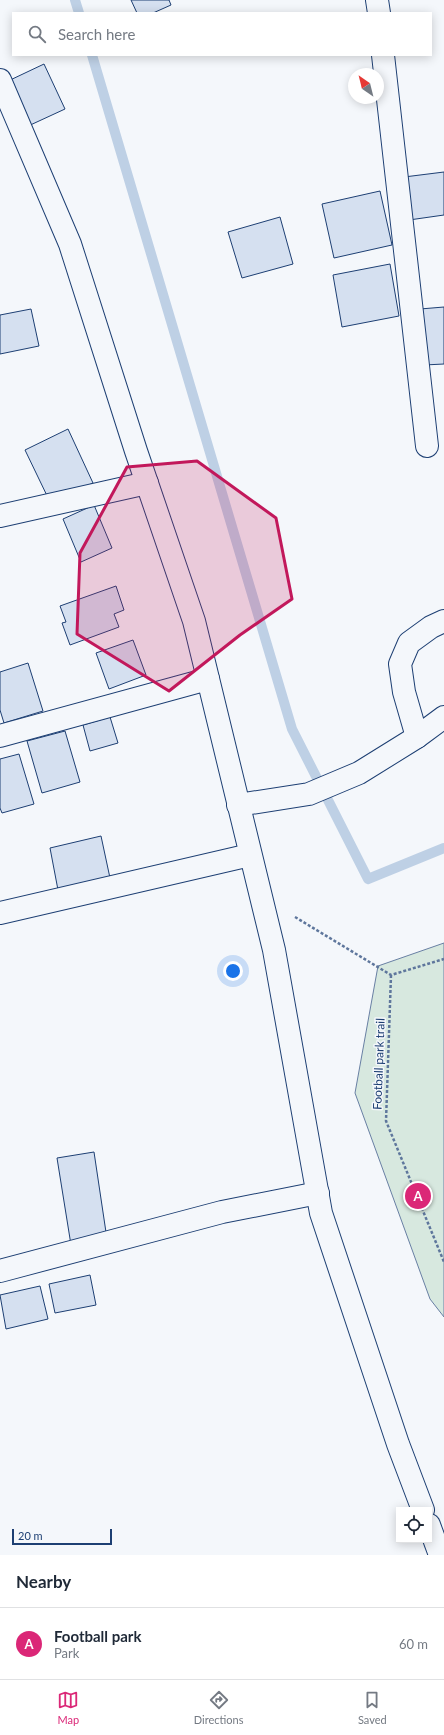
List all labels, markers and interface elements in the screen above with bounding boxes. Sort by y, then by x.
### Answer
search box [12,12,432,56]
icon: search [26,23,48,45]
text: Search here [58,25,135,43]
north arrow [348,68,384,104]
your location [223,961,243,981]
street label: Football park trail [369,1018,388,1110]
pin: A [405,1181,431,1211]
map controls [396,1507,432,1543]
button: locate [396,1507,432,1543]
scale bar [12,1527,112,1546]
text: 20 m [18,1529,43,1542]
text: Nearby [16,1571,71,1592]
text: Football park [54,1627,141,1645]
text: A [24,1636,34,1652]
text: 60 m [399,1636,428,1652]
text: Park [54,1645,79,1661]
tab: Map [57,1689,79,1726]
tab: Directions [194,1689,243,1726]
tab: Saved [358,1689,387,1726]

